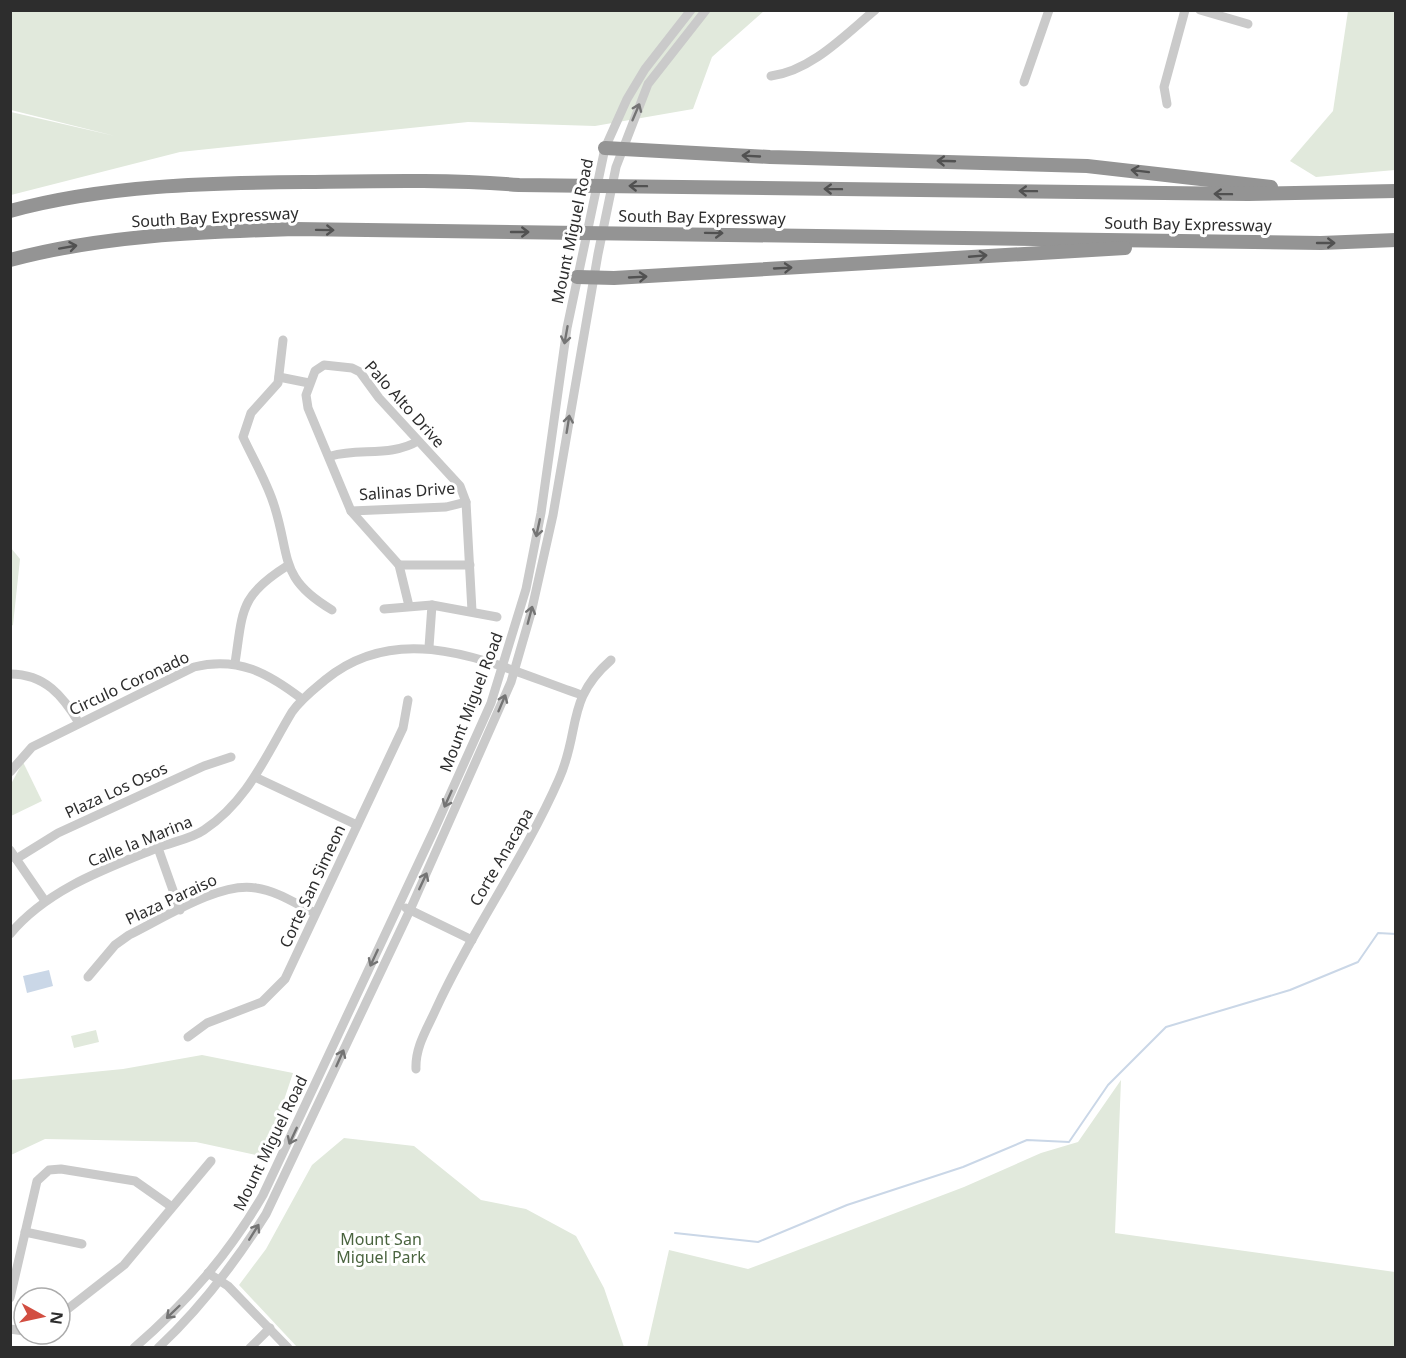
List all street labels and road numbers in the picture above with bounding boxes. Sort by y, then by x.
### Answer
street label: Mount Miguel Road [546,156,598,306]
street label: South Bay Expressway [131,202,300,232]
street label: South Bay Expressway [618,205,787,229]
street label: South Bay Expressway [1104,212,1273,236]
street label: Palo Alto Drive [360,356,450,452]
street label: Salinas Drive [358,477,456,505]
street label: Mount Miguel Road [434,629,508,775]
street label: Circulo Coronado [65,646,193,720]
street label: Plaza Los Osos [61,757,171,823]
street label: Corte Anacapa [464,804,538,910]
street label: Calle la Marina [84,810,196,872]
street label: Corte San Simeon [274,821,350,951]
street label: Plaza Paraiso [122,868,220,930]
street label: Mount Miguel Road [228,1072,312,1214]

